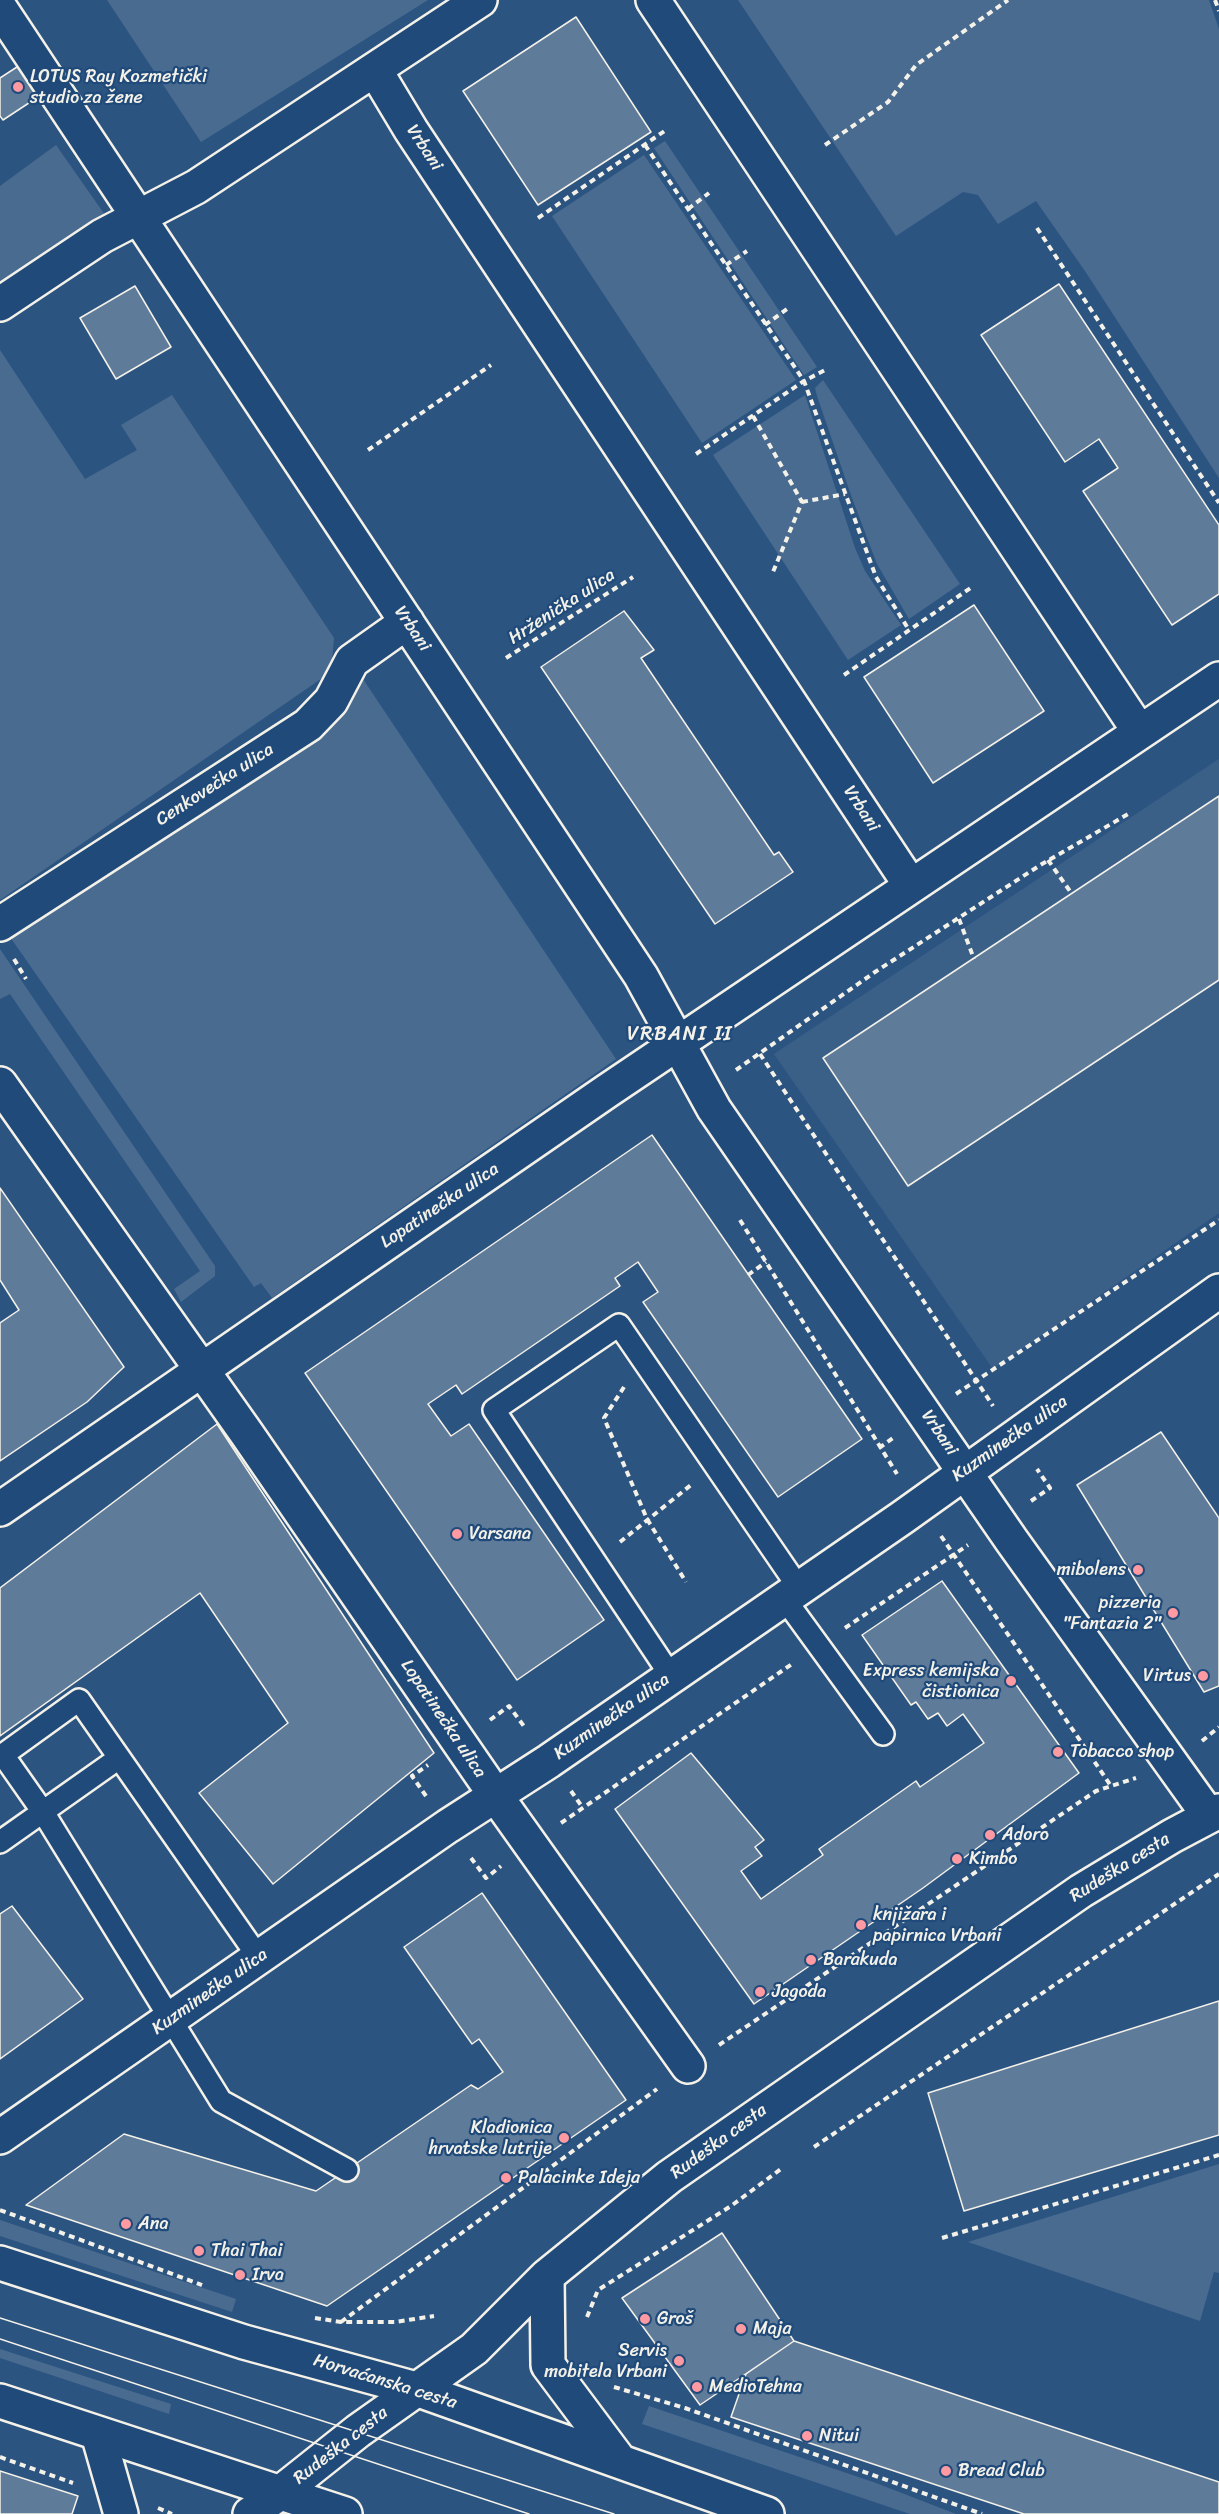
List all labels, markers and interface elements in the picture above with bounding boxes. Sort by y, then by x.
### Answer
place label: LOTUS Ray Kozmetički studio za žene [30,66,207,109]
marker: LOTUS Ray Kozmetički studio za žene [11,80,25,94]
street label: Vrbani [401,121,447,175]
street label: Hrženička ulica [505,565,619,649]
street label: Vrbani [389,602,435,656]
street label: Cenkovečka ulica [152,739,278,831]
street label: Vrbani [838,782,884,836]
district label: VRBANI II [629,1023,731,1047]
street label: Lopatinečka ulica [377,1158,503,1254]
street label: Kuzminečka ulica [948,1391,1072,1487]
street label: Vrbani [916,1406,962,1460]
place label: Varsana [469,1523,531,1545]
marker: Varsana [450,1527,464,1541]
place label: mibolens [1057,1559,1126,1581]
marker: mibolens [1131,1563,1145,1577]
place label: pizzeria "Fantazia 2" [1063,1592,1161,1634]
marker: pizzeria "Fantazia 2" [1166,1606,1180,1620]
street label: Lopatinečka ulica [395,1656,491,1782]
place label: Express kemijska čistionica [863,1660,999,1702]
place label: Virtus [1143,1665,1191,1687]
street label: Kuzminečka ulica [550,1669,674,1765]
marker: Virtus [1196,1669,1210,1683]
marker: Express kemijska čistionica [1004,1674,1018,1688]
place label: Tobacco shop [1070,1741,1174,1763]
marker: Tobacco shop [1051,1745,1065,1759]
place label: Adoro [1002,1824,1049,1846]
marker: Adoro [983,1828,997,1842]
street label: Rudeška cesta [1066,1829,1174,1907]
place label: Kimbo [969,1848,1017,1870]
marker: Kimbo [950,1852,964,1866]
place label: knjižara i papirnica Vrbani [873,1904,1001,1946]
marker: knjižara i papirnica Vrbani [854,1918,868,1932]
street label: Kuzminečka ulica [148,1944,272,2040]
place label: Barakuda [823,1949,898,1971]
marker: Barakuda [804,1953,818,1967]
place label: Jagoda [772,1981,826,2003]
marker: Jagoda [753,1985,767,1999]
street label: Rudeška cesta [667,2100,771,2184]
place label: Kladionica hrvatske lutrije [429,2117,552,2160]
marker: Kladionica hrvatske lutrije [557,2131,571,2145]
place label: Palacinke Ideja [518,2167,640,2189]
marker: Palacinke Ideja [499,2171,513,2185]
place label: Ana [138,2213,169,2235]
marker: Ana [119,2217,133,2231]
place label: Thai Thai [211,2240,283,2262]
marker: Thai Thai [192,2244,206,2258]
place label: Irva [252,2264,284,2286]
marker: Irva [233,2268,247,2282]
place label: Groš [657,2308,693,2330]
marker: Groš [638,2312,652,2326]
place label: Maja [753,2318,792,2340]
marker: Maja [734,2322,748,2336]
place label: Servis mobitela Vrbani [544,2340,667,2382]
street label: Horvaćanska cesta [311,2350,459,2414]
marker: Servis mobitela Vrbani [672,2354,686,2368]
place label: MedioTehna [709,2376,802,2398]
marker: MedioTehna [690,2380,704,2394]
street label: Rudeška cesta [290,2402,392,2490]
place label: Nitui [819,2425,859,2447]
marker: Nitui [800,2429,814,2443]
place label: Bread Club [958,2460,1045,2482]
marker: Bread Club [939,2464,953,2478]

